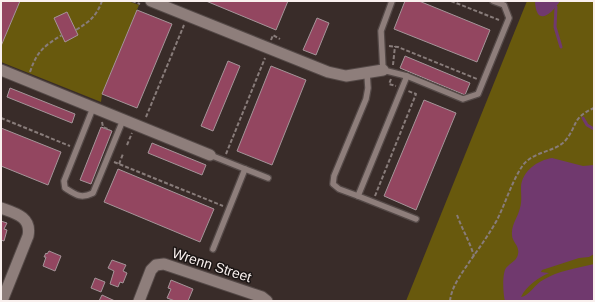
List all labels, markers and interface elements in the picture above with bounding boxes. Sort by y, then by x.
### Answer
street label: Wrenn Street [170,245,254,285]

